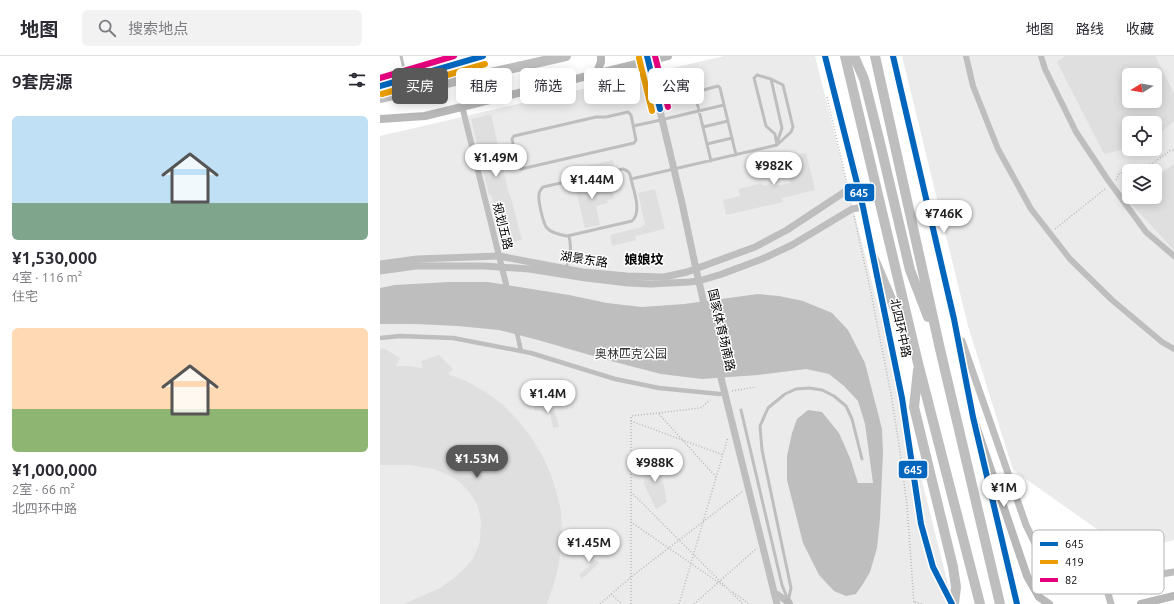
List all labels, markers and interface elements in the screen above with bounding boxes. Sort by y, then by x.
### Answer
search box [82,10,362,46]
icon: search [96,17,118,39]
text: 地图 [20,18,58,40]
text: 搜索地点 [128,20,188,37]
text: 地图 [1026,21,1054,37]
text: 路线 [1076,21,1104,37]
text: 收藏 [1126,21,1154,37]
chip: 买房 [392,68,448,104]
chip: 租房 [456,68,512,104]
chip: 筛选 [520,68,576,104]
chip: 新上 [584,68,640,104]
chip: 公寓 [648,68,704,104]
north arrow [1122,68,1162,108]
map controls [1122,68,1162,204]
icon: filters [346,69,368,91]
text: 9套房源 [12,72,73,91]
button: locate [1122,116,1162,156]
icon: home [154,142,226,214]
pin: ¥1.49M [463,144,529,178]
text: ¥1.49M [474,150,518,164]
pin: ¥982K [746,152,802,186]
text: ¥982K [755,158,793,172]
button: layers [1122,164,1162,204]
pin: ¥1.44M [559,166,625,200]
text: ¥1.44M [570,172,614,186]
line badge: 645 [844,183,875,202]
text: 645 [850,187,868,199]
pin: ¥746K [916,200,972,234]
street label: 规划五路 [491,201,515,251]
text: ¥746K [925,206,963,220]
text: ¥1,530,000 [12,248,97,267]
street label: 湖景东路 [559,249,609,269]
district label: 娘娘坟 [624,252,664,266]
text: 4室 · 116 m² [12,270,82,284]
street label: 国家体育场南路 [706,288,738,372]
text: 住宅 [12,289,38,303]
street label: 北四环中路 [888,297,914,359]
park label: 奥林匹克公园 [595,347,667,360]
icon: home [154,354,226,426]
pin: ¥1.4M [520,380,576,414]
text: ¥1.4M [530,386,566,400]
pin: ¥1.53M [444,445,510,479]
pin: ¥988K [627,449,683,483]
text: ¥1.53M [455,451,499,465]
text: ¥988K [636,455,674,469]
text: ¥1,000,000 [12,460,97,479]
line badge: 645 [898,460,928,479]
text: 645 [904,464,922,476]
pin: ¥1M [985,474,1023,508]
text: ¥1M [991,480,1017,494]
text: 2室 · 66 m² [12,482,75,496]
text: 北四环中路 [12,501,77,515]
pin: ¥1.45M [556,529,622,563]
legend [1032,530,1164,594]
text: ¥1.45M [567,535,611,549]
text: 645 [1065,538,1084,550]
text: 419 [1065,556,1084,568]
text: 82 [1065,574,1077,586]

